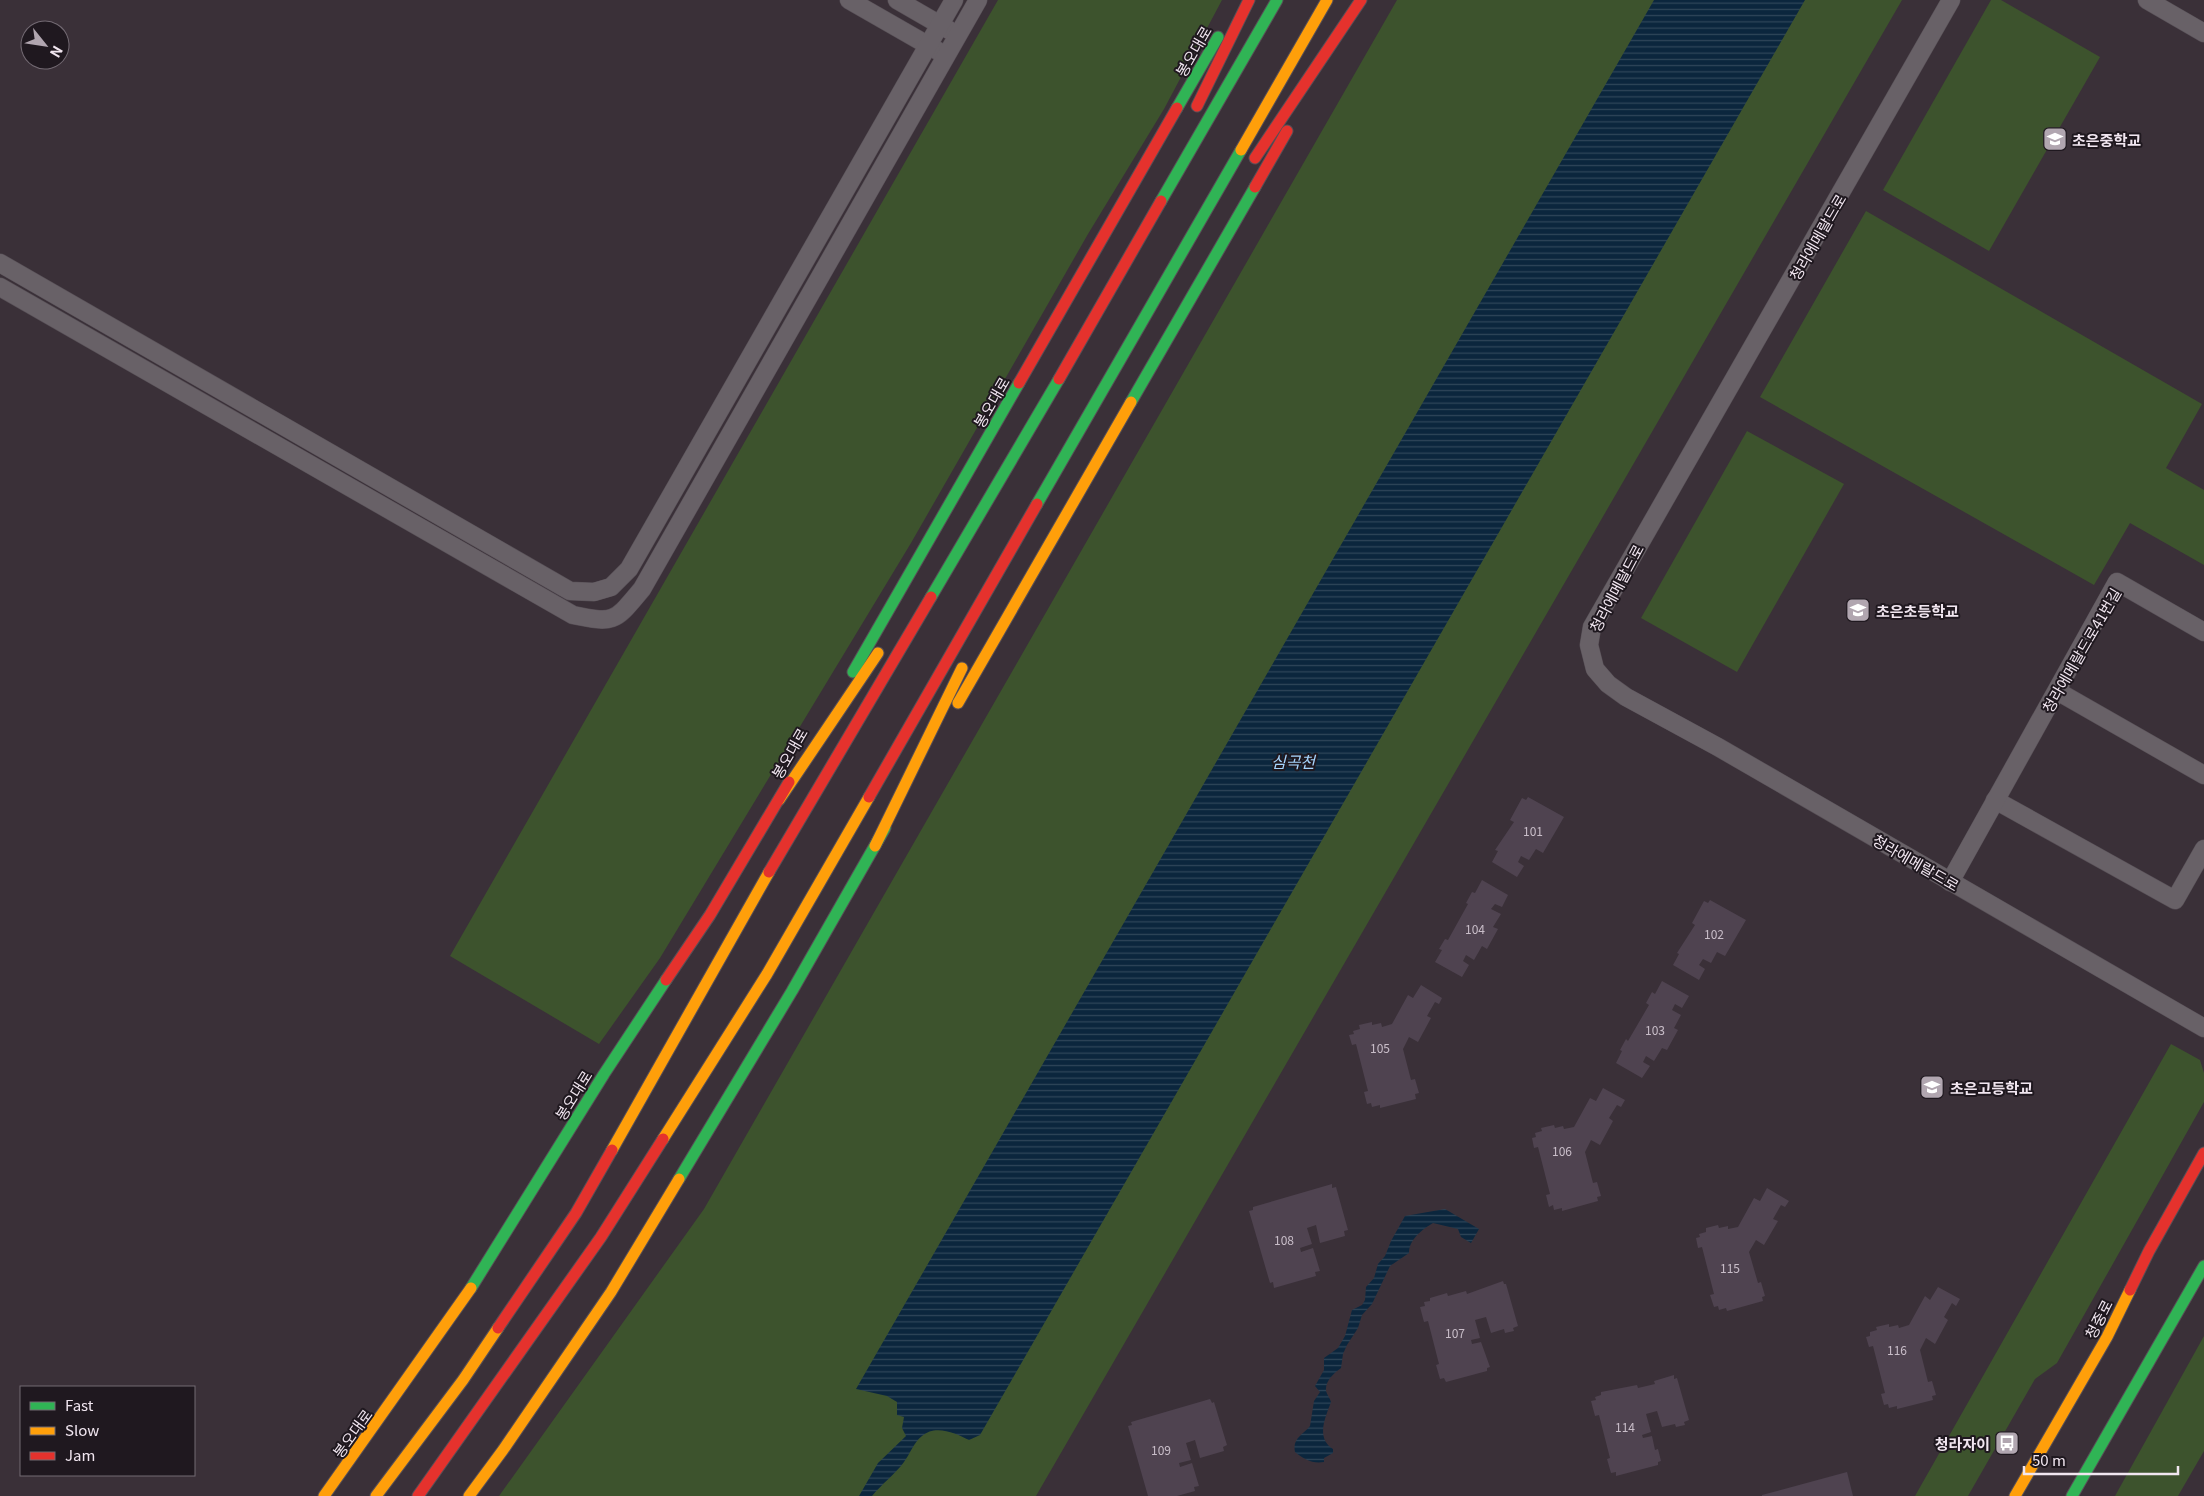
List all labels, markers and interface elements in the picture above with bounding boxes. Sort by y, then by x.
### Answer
north arrow [20,20,70,70]
street label: 봉오대로 [1170,22,1216,80]
text: N [46,42,68,62]
school or university icon: 초은중학교 [2042,126,2068,152]
place label: 초은중학교 [2072,129,2141,150]
street label: 청라에메랄드로 [1784,190,1850,284]
street label: 봉오대로 [968,373,1014,431]
street label: 청라에메랄드로 [1584,540,1648,636]
street label: 청라에메랄드로41번길 [2037,584,2125,716]
school or university icon: 초은초등학교 [1845,597,1871,623]
place label: 초은초등학교 [1876,600,1959,621]
street label: 봉오대로 [766,724,812,782]
water label: 심곡천 [1271,749,1317,773]
house number: 101 [1523,822,1543,839]
street label: 청라에메랄드로 [1869,829,1963,895]
house number: 104 [1465,920,1485,937]
house number: 102 [1704,925,1724,942]
house number: 103 [1645,1021,1665,1038]
house number: 105 [1370,1039,1390,1056]
street label: 봉오대로 [549,1066,597,1124]
school or university icon: 초은고등학교 [1919,1074,1945,1100]
place label: 초은고등학교 [1950,1077,2033,1098]
house number: 106 [1552,1142,1572,1159]
house number: 108 [1274,1231,1294,1248]
house number: 115 [1720,1259,1740,1276]
street label: 청중로 [2079,1296,2117,1342]
house number: 107 [1445,1324,1465,1341]
house number: 116 [1887,1341,1907,1358]
legend [20,1386,195,1476]
text: Fast [65,1394,94,1415]
street label: 봉오대로 [327,1404,377,1462]
house number: 114 [1615,1418,1635,1435]
text: Slow [65,1419,99,1440]
bus stop icon: 청라자이 [1994,1430,2020,1456]
place label: 청라자이 [1935,1433,1990,1454]
house number: 109 [1151,1441,1171,1458]
text: Jam [65,1444,95,1465]
scale bar [2024,1444,2178,1476]
text: 50 m [2032,1449,2066,1470]

